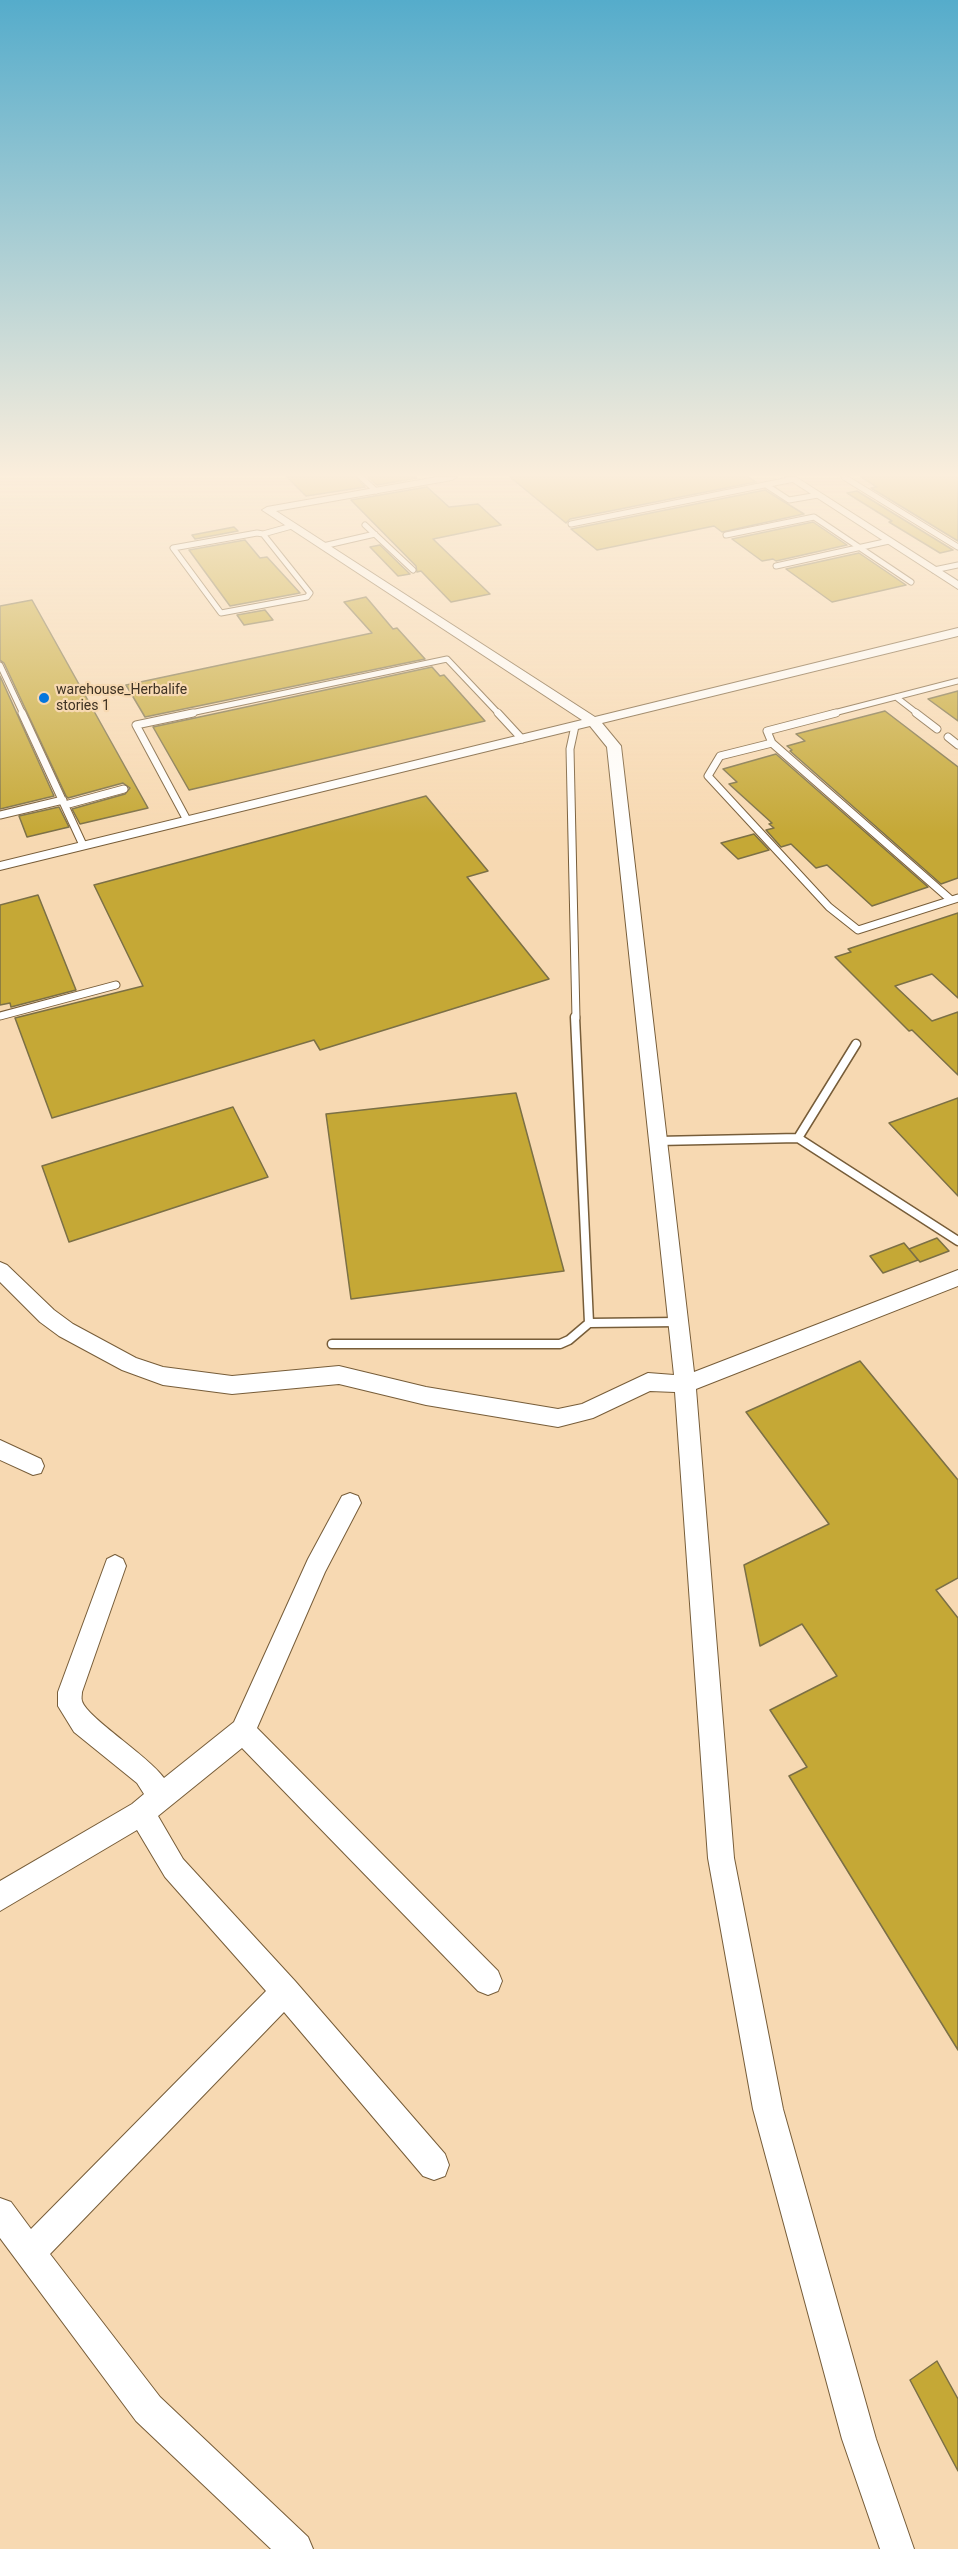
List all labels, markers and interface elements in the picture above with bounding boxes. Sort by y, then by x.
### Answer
place label: warehouse_Herbalife stories 1 [56,682,187,714]
marker: warehouse_Herbalife stories 1 [37,691,51,705]

